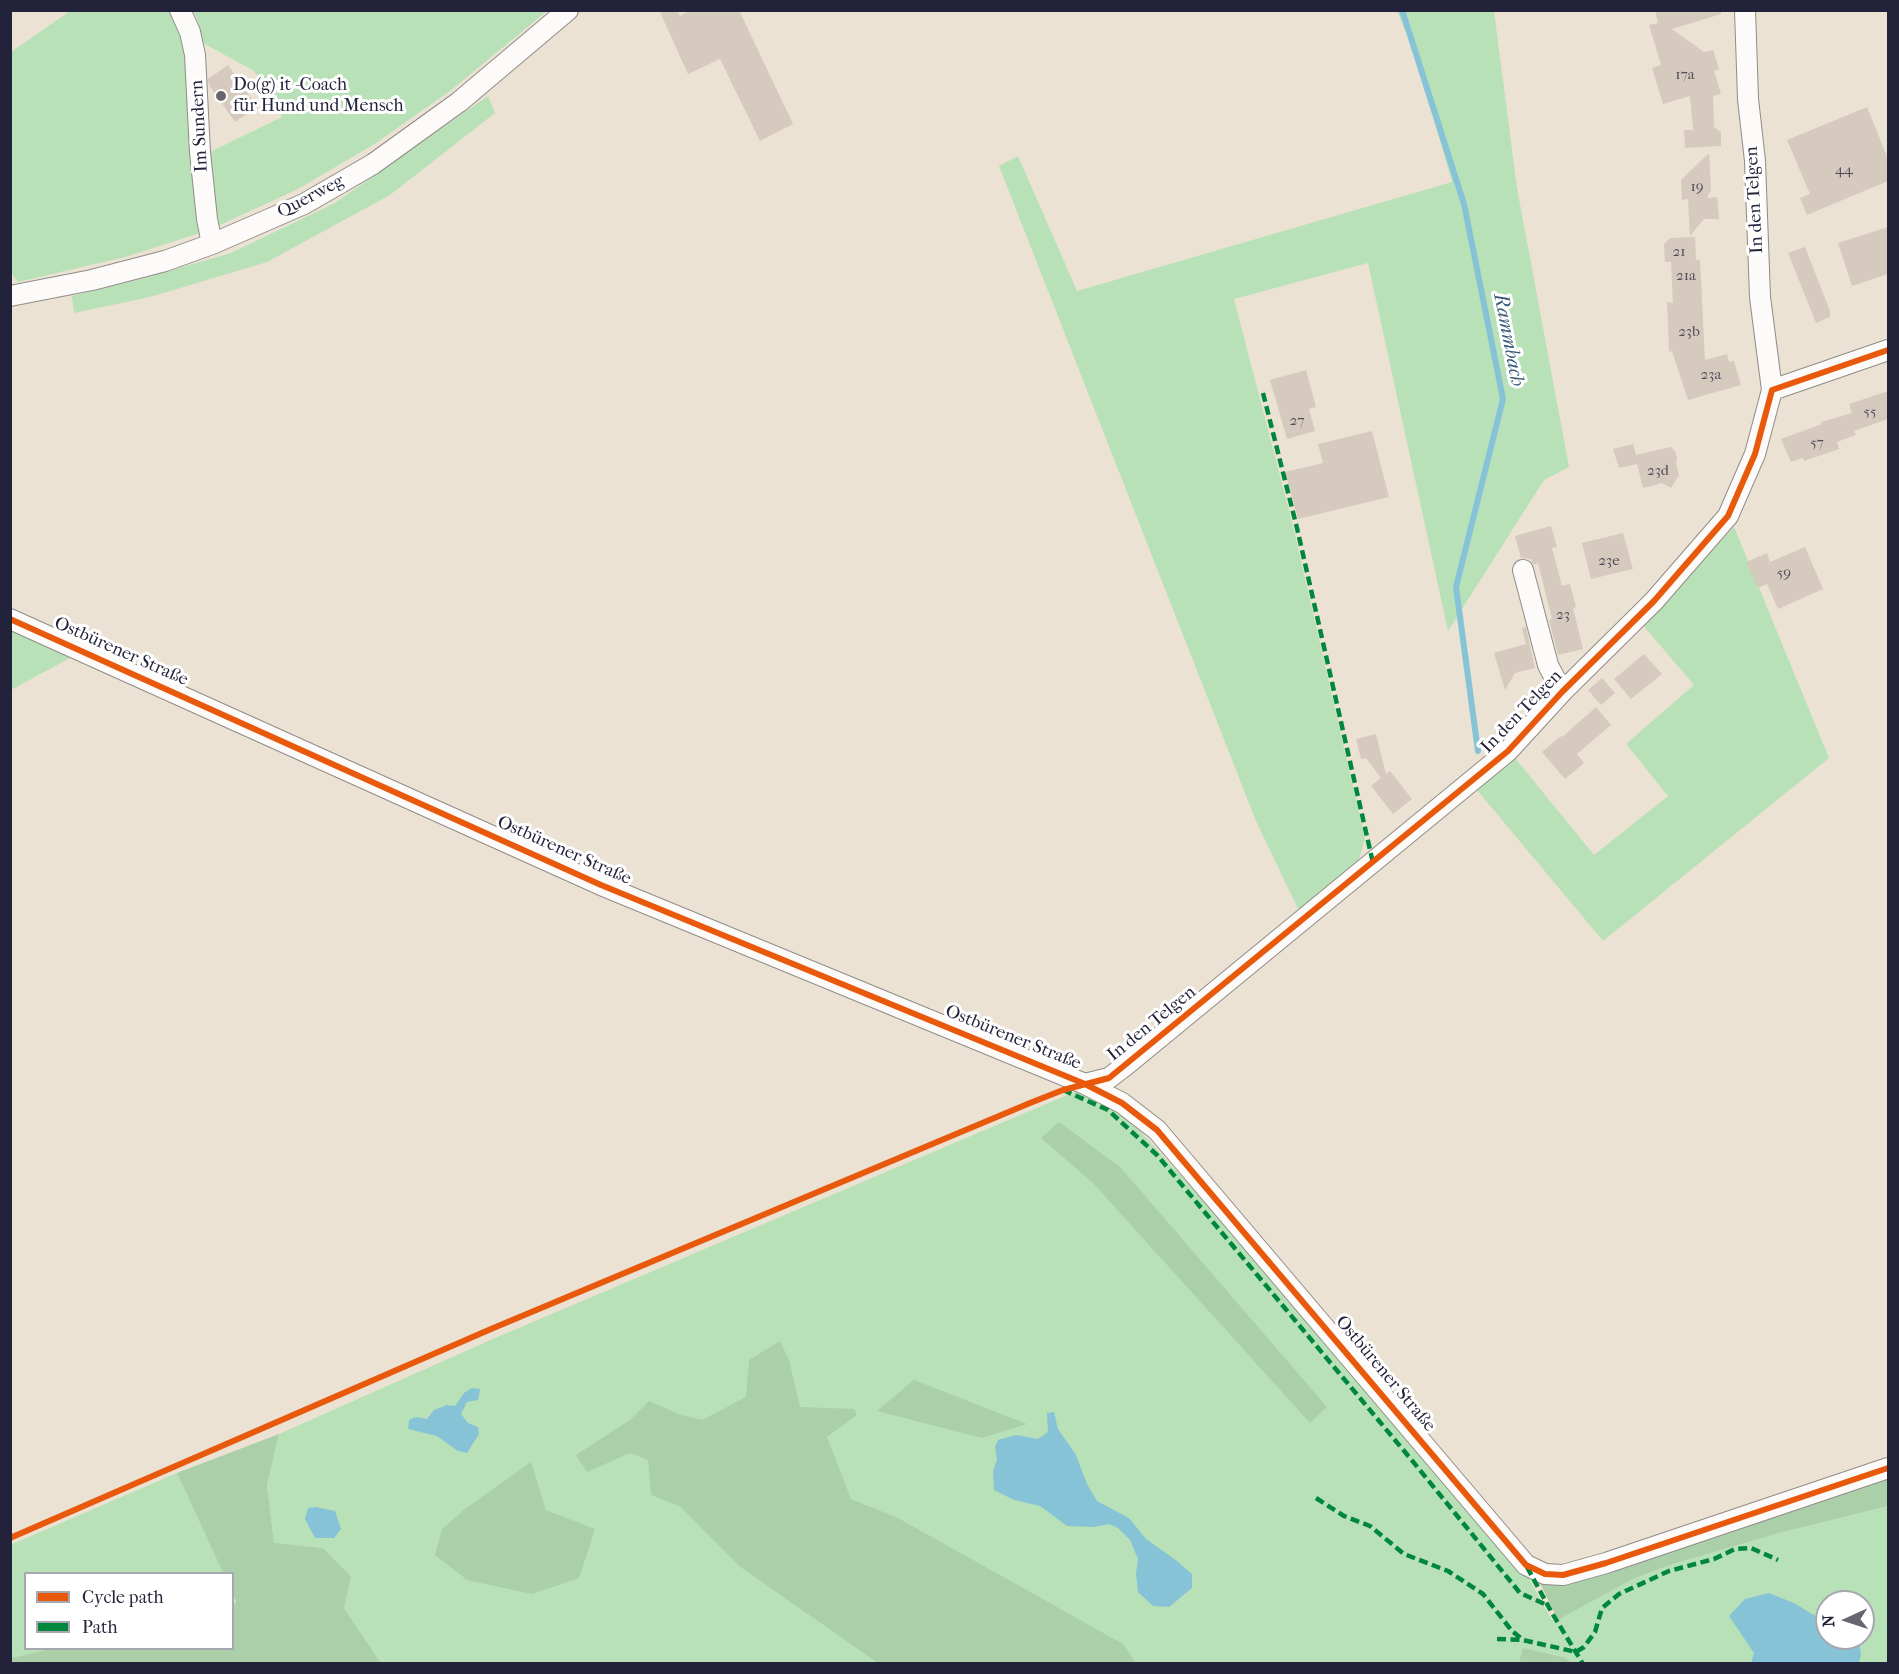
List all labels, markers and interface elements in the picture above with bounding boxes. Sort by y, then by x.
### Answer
house number: 17a [1675,66,1695,84]
place label: Do(g) it -Coach für Hund und Mensch [233,75,403,118]
street label: Im Sundern [187,79,213,173]
marker: Do(g) it -Coach für Hund und Mensch [214,89,228,103]
street label: In den Telgen [1741,146,1769,254]
house number: 44 [1835,161,1853,179]
street label: Querweg [274,171,348,223]
house number: 19 [1690,178,1704,196]
house number: 21 [1672,243,1686,261]
house number: 21a [1676,267,1696,285]
water label: Rammbach [1487,291,1529,389]
house number: 23b [1678,323,1700,341]
house number: 23a [1701,366,1721,384]
house number: 55 [1864,403,1876,421]
house number: 27 [1290,412,1304,430]
house number: 57 [1810,434,1824,452]
house number: 23d [1647,462,1669,480]
house number: 23e [1598,552,1620,570]
house number: 59 [1777,564,1791,582]
house number: 23 [1556,606,1570,624]
street label: Ostbürener Straße [51,613,191,691]
street label: In den Telgen [1477,666,1567,758]
street label: Ostbürener Straße [494,812,634,890]
street label: In den Telgen [1103,982,1201,1066]
street label: Ostbürener Straße [942,1001,1084,1075]
street label: Ostbürener Straße [1330,1312,1440,1436]
legend [24,1572,234,1650]
text: Cycle path [82,1587,163,1608]
north arrow [1815,1590,1875,1650]
text: N [1819,1614,1838,1627]
text: Path [82,1617,118,1638]

